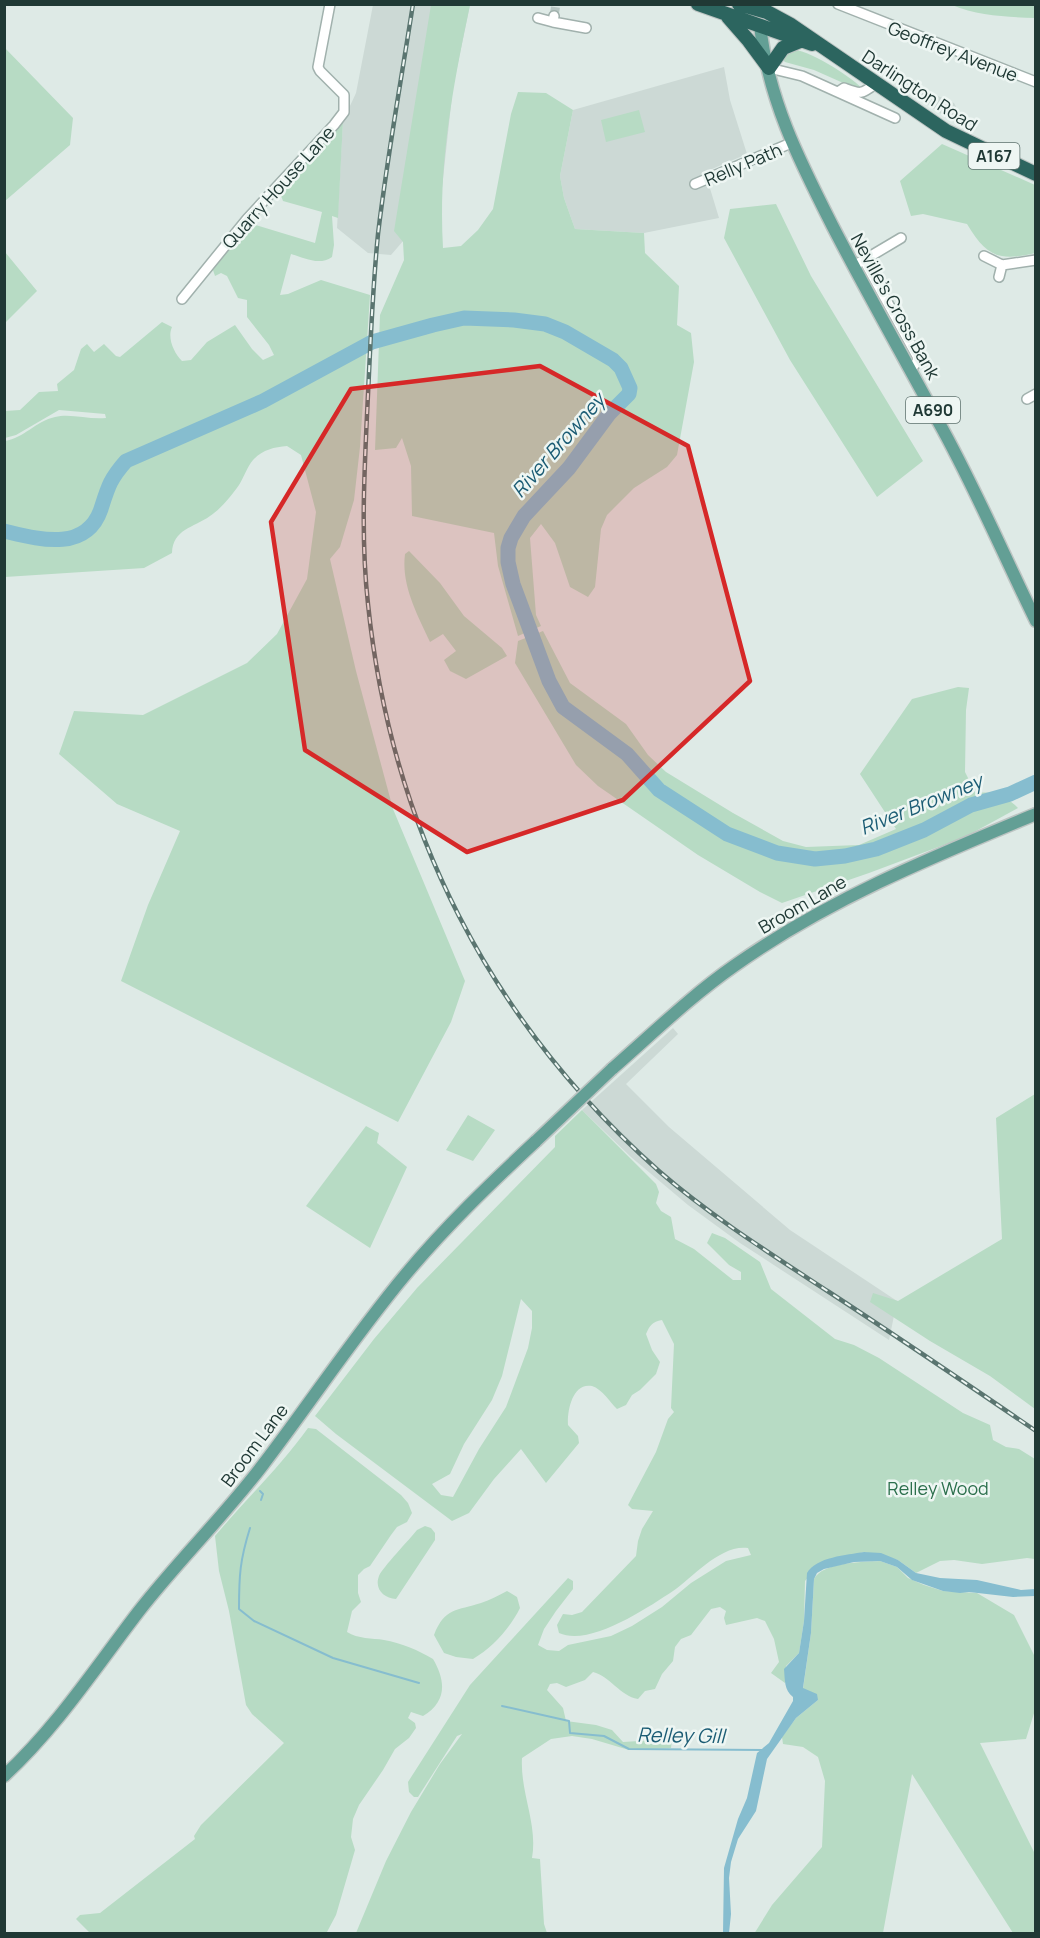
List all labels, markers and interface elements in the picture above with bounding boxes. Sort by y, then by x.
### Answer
street label: Geoffrey Avenue [885,15,1021,87]
street label: Darlington Road [858,44,982,136]
street label: Quarry House Lane [216,121,340,253]
street label: Relly Path [701,137,785,191]
road number: A167 [968,143,1020,169]
street label: Neville's Cross Bank [846,229,947,384]
water label: River Browney [505,385,612,503]
road number: A690 [906,397,960,423]
water label: River Browney [856,766,989,841]
street label: Broom Lane [754,869,850,939]
street label: Broom Lane [215,1399,293,1491]
park label: Relley Wood [887,1476,989,1500]
water label: Relley Gill [637,1721,727,1749]

